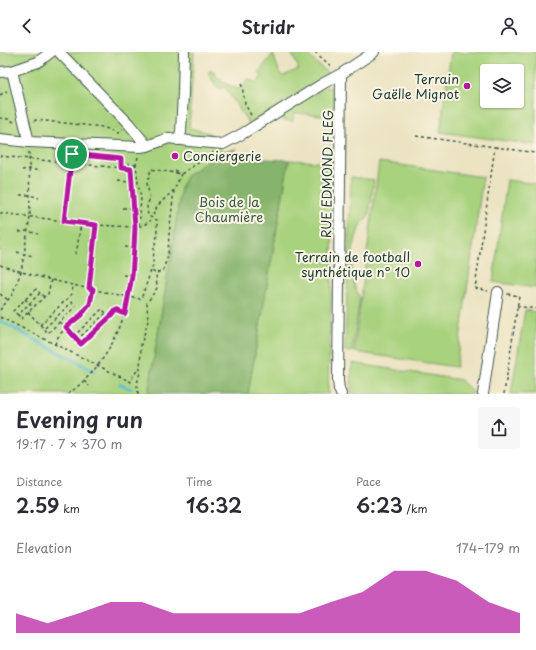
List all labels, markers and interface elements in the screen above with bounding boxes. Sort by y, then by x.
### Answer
text: Stridr [241,13,295,40]
icon: back [16,15,38,37]
icon: person [498,15,520,37]
map controls [480,64,524,108]
button: layers [480,64,524,108]
place label: Terrain Gaëlle Mignot [372,69,459,103]
marker: Terrain Gaëlle Mignot [462,81,472,91]
street label: RUE EDMOND FLEG [316,110,337,238]
pin [55,137,89,171]
icon: arrive [61,143,83,165]
place label: Conciergerie [183,146,261,165]
marker: Conciergerie [170,151,180,161]
park label: Bois de la Chaumière [195,192,263,226]
place label: Terrain de football synthétique n° 10 [295,247,410,281]
marker: Terrain de football synthétique n° 10 [413,259,423,269]
text: Evening run [16,402,143,435]
button: share [478,407,520,449]
text: 19:17 · 7 × 370 m [16,434,122,453]
text: Distance [16,473,62,490]
text: Time [186,473,212,490]
text: Pace [356,473,381,490]
text: 2.59 [16,490,60,520]
text: 16:32 [186,490,242,520]
text: 6:23 [356,490,403,520]
text: km [60,500,80,517]
text: /km [403,500,428,517]
text: Elevation [16,538,72,557]
text: 174–179 m [456,538,520,557]

